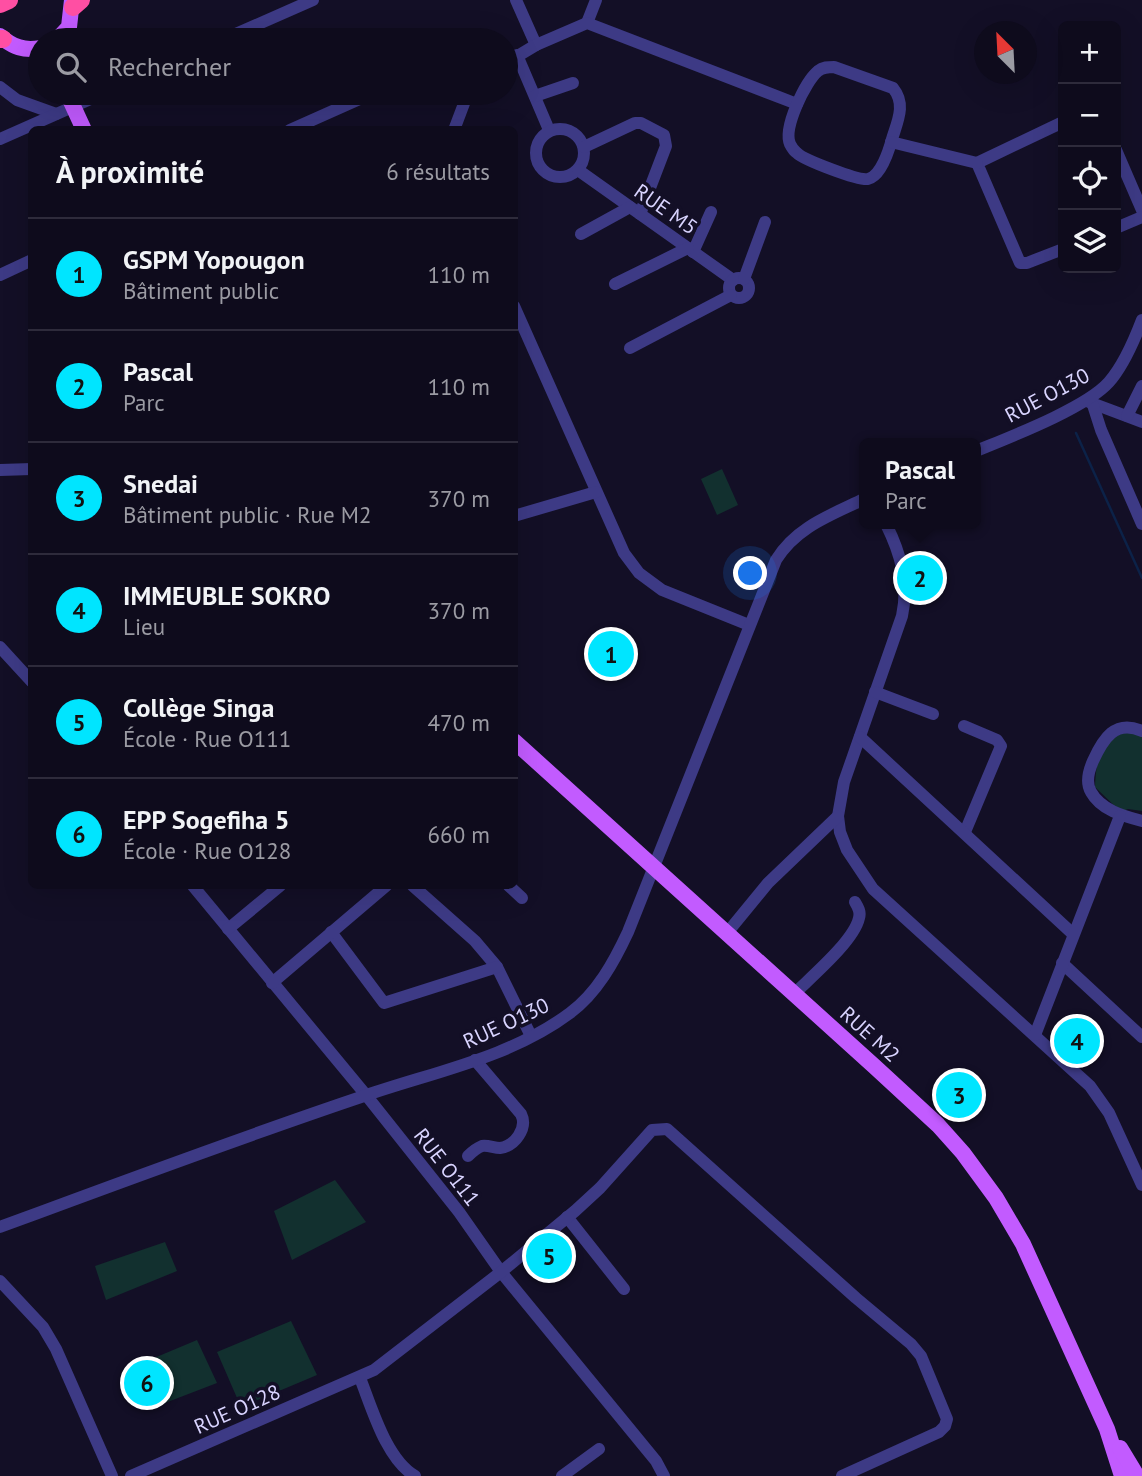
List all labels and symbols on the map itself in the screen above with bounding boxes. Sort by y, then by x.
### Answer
north arrow [974,21,1037,84]
street label: RUE M5 [629,178,703,240]
street label: RUE O130 [1000,362,1094,428]
pin: 2 [897,552,943,604]
your location [733,556,767,590]
pin: 1 [588,628,634,680]
street label: RUE O130 [459,991,553,1055]
street label: RUE M2 [835,1000,905,1068]
pin: 4 [1054,1015,1100,1067]
pin: 3 [936,1069,982,1121]
street label: RUE O111 [408,1123,486,1211]
pin: 5 [526,1230,572,1282]
pin: 6 [124,1357,170,1409]
street label: RUE O128 [190,1378,284,1440]

